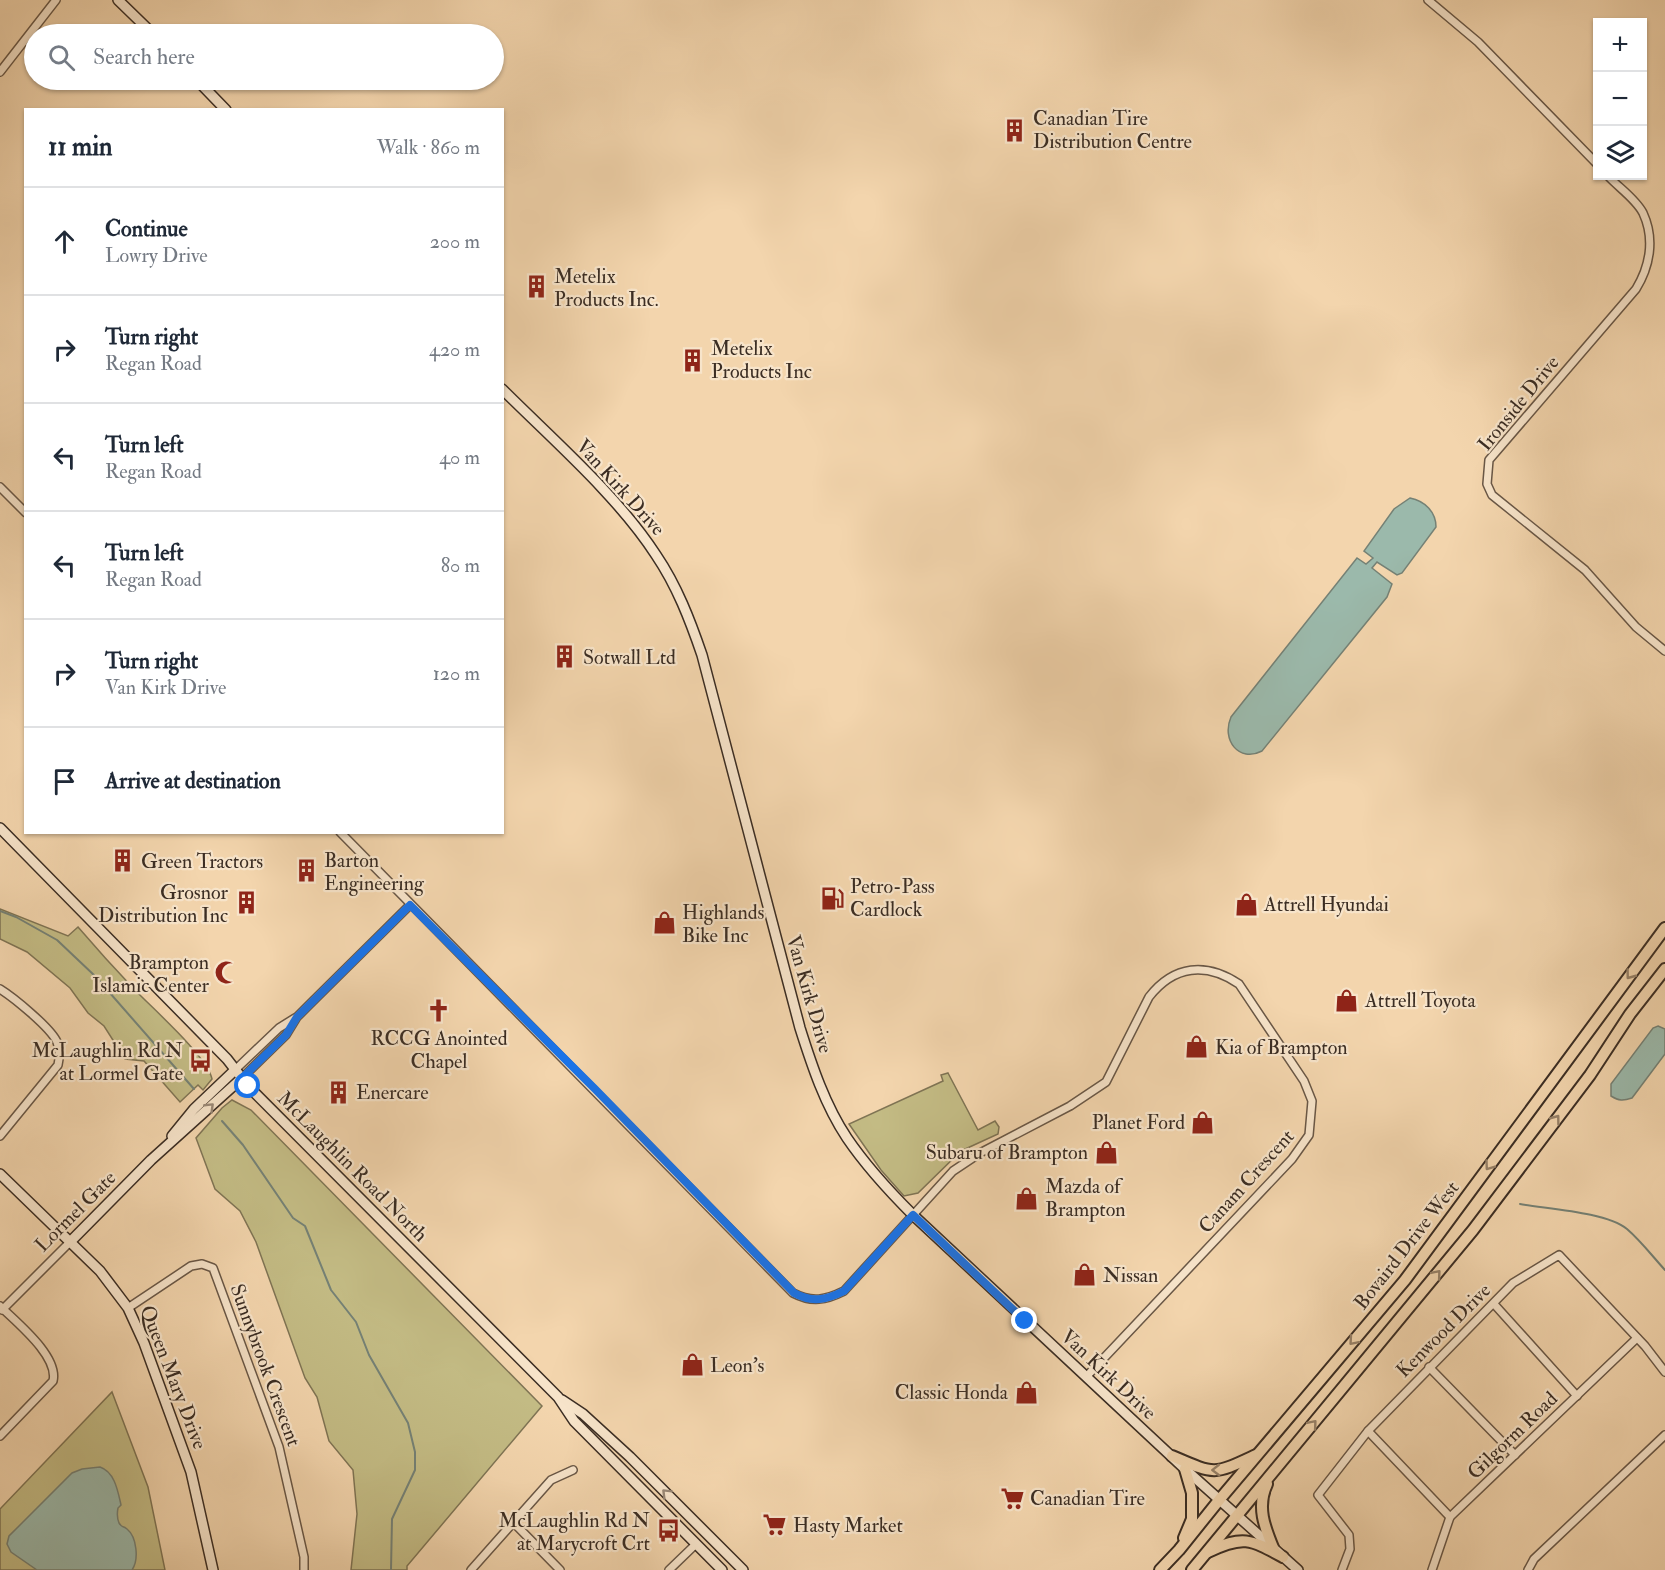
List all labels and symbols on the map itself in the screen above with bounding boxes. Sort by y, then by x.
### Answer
place label: Canadian Tire Distribution Centre [1033,106,1192,154]
building icon: Canadian Tire Distribution Centre [1002,117,1028,143]
place label: Metelix Products Inc. [554,264,659,312]
building icon: Metelix Products Inc. [523,274,549,300]
place label: Metelix Products Inc [711,336,812,384]
building icon: Metelix Products Inc [680,347,706,373]
street label: Ironside Drive [1472,350,1565,456]
street label: Van Kirk Drive [571,434,671,541]
building icon: Sotwall Ltd [552,644,578,670]
place label: Sotwall Ltd [583,645,676,670]
building icon: Green Tractors [110,848,136,874]
place label: Barton Engineering [324,848,425,896]
place label: Green Tractors [141,849,263,874]
building icon: Barton Engineering [293,858,319,884]
place label: Petro-Pass Cardlock [850,874,935,922]
place label: Grosnor Distribution Inc [98,880,229,928]
fuel station icon: Petro-Pass Cardlock [819,885,845,911]
building icon: Grosnor Distribution Inc [233,890,259,916]
shop icon: Attrell Hyundai [1233,891,1259,917]
place label: Attrell Hyundai [1263,892,1389,917]
place label: Highlands Bike Inc [682,900,764,948]
shop icon: Highlands Bike Inc [651,910,677,936]
street label: Van Kirk Drive [781,932,838,1056]
place label: Brampton Islamic Center [92,950,210,998]
mosque icon: Brampton Islamic Center [214,960,240,986]
one-way arrow [1626,969,1637,980]
shop icon: Attrell Toyota [1334,987,1360,1013]
place label: Attrell Toyota [1364,988,1476,1013]
church icon: RCCG Anointed Chapel [426,998,452,1024]
place label: RCCG Anointed Chapel [370,1026,508,1075]
shop icon: Kia of Brampton [1184,1034,1210,1060]
place label: Kia of Brampton [1215,1035,1348,1061]
place label: McLaughlin Rd N at Lormel Gate [32,1038,183,1086]
bus stop icon: McLaughlin Rd N at Lormel Gate [188,1048,214,1074]
route start [234,1072,260,1098]
building icon: Enercare [325,1079,351,1105]
place label: Enercare [356,1080,429,1105]
street label: McLaughlin Road North [272,1086,434,1247]
one-way arrow [202,1104,213,1115]
shop icon: Planet Ford [1190,1109,1216,1135]
place label: Planet Ford [1092,1110,1185,1135]
one-way arrow [1549,1115,1560,1126]
street label: Canam Crescent [1193,1124,1300,1238]
shop icon: Subaru of Brampton [1093,1139,1119,1165]
place label: Subaru of Brampton [926,1140,1088,1166]
one-way arrow [1486,1159,1497,1170]
street label: Lormel Gate [30,1166,121,1257]
place label: Mazda of Brampton [1045,1174,1126,1223]
street label: Bovaird Drive West [1348,1176,1465,1315]
shop icon: Mazda of Brampton [1014,1185,1040,1211]
shop icon: Nissan [1072,1262,1098,1288]
place label: Nissan [1103,1263,1158,1288]
one-way arrow [1430,1270,1441,1281]
street label: Kenwood Drive [1391,1278,1496,1383]
street label: Sunnybrook Crescent [225,1281,307,1450]
street label: Queen Mary Drive [135,1302,212,1453]
route end [1011,1307,1037,1333]
street label: Van Kirk Drive [1056,1324,1162,1425]
one-way arrow [1349,1334,1360,1345]
shop icon: Leon's [679,1352,705,1378]
place label: Leon's [710,1353,765,1378]
shop icon: Classic Honda [1013,1379,1039,1405]
place label: Classic Honda [895,1380,1009,1405]
street label: Gilgorm Road [1462,1386,1563,1485]
one-way arrow [1305,1420,1316,1431]
one-way arrow [1211,1463,1220,1476]
supermarket icon: Canadian Tire [999,1485,1025,1511]
place label: Canadian Tire [1030,1486,1145,1511]
one-way arrow [663,1489,674,1500]
place label: McLaughlin Rd N at Marycroft Crt [499,1508,651,1556]
supermarket icon: Hasty Market [762,1512,788,1538]
place label: Hasty Market [793,1513,903,1538]
bus stop icon: McLaughlin Rd N at Marycroft Crt [655,1518,681,1544]

